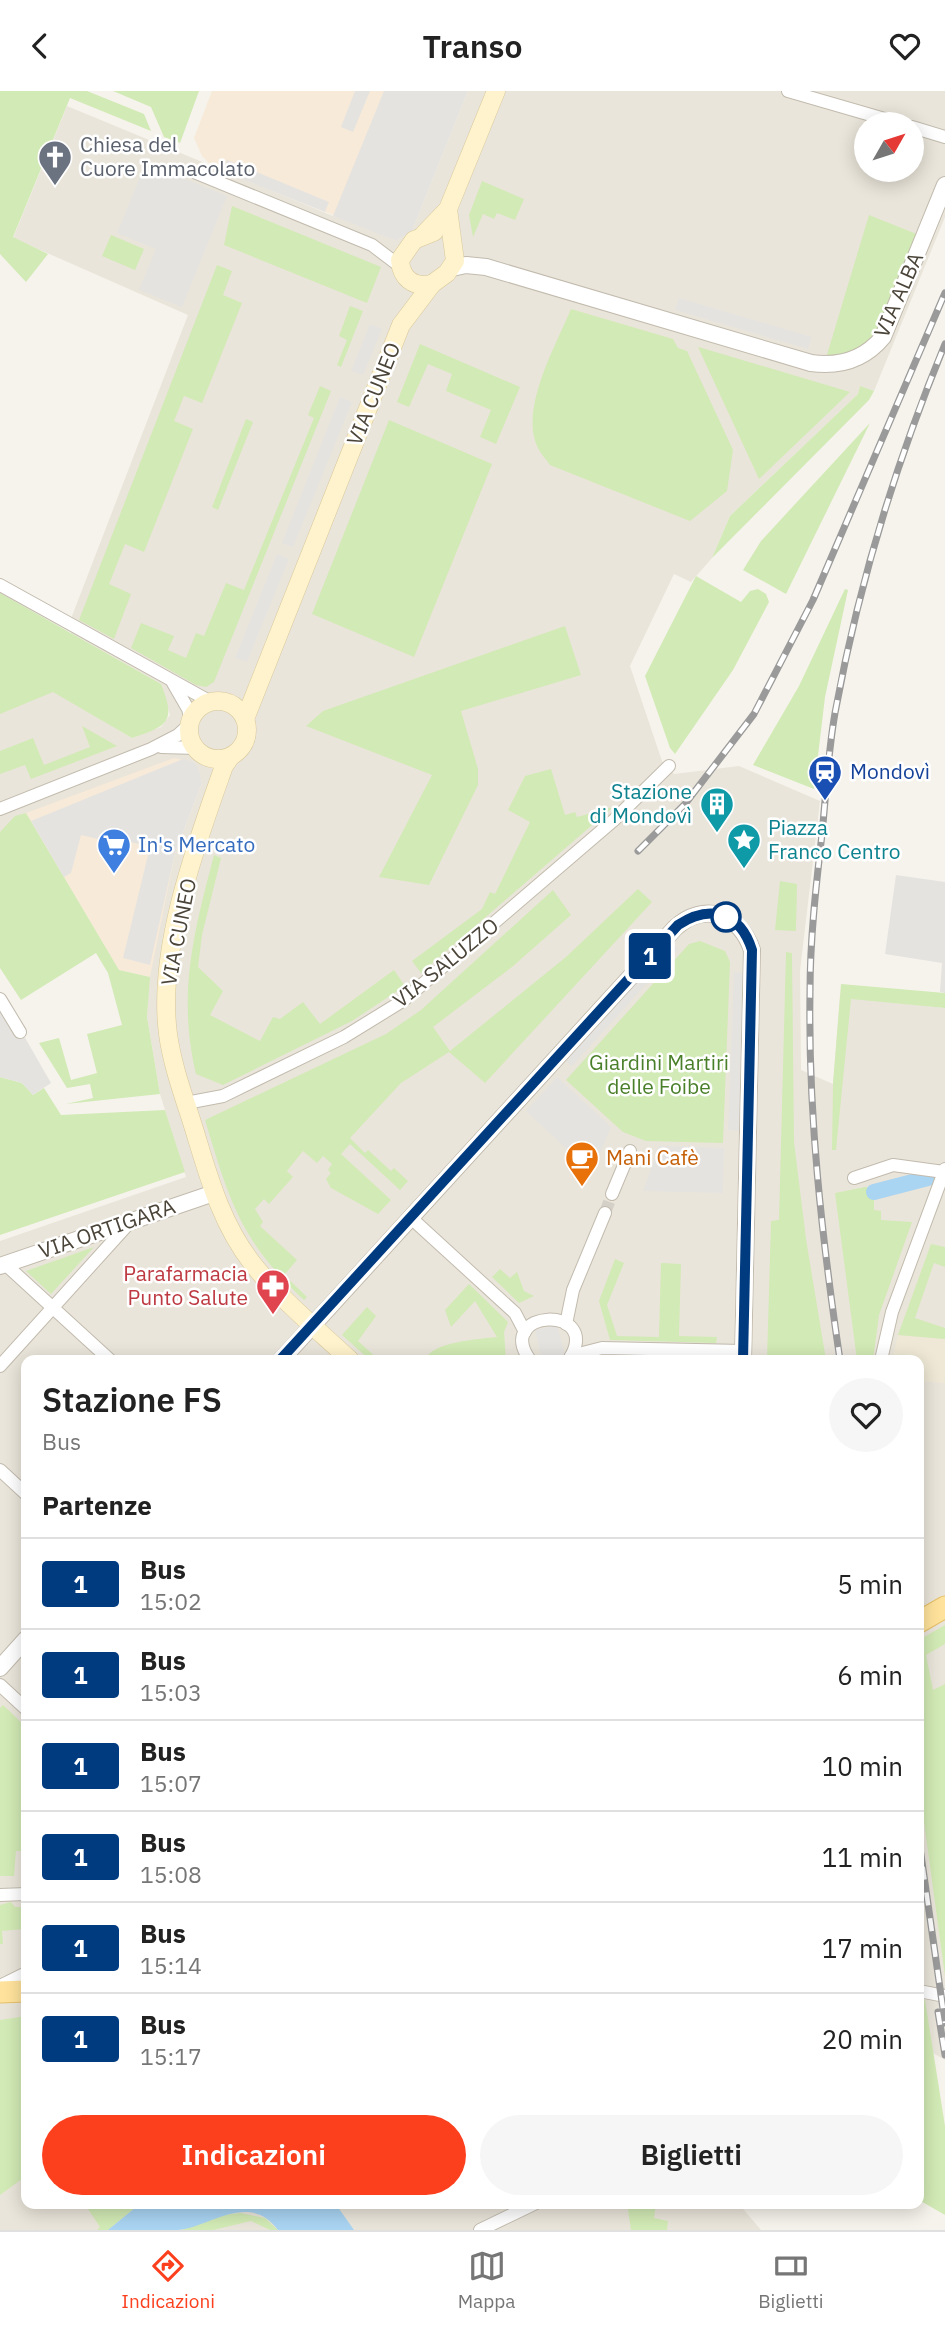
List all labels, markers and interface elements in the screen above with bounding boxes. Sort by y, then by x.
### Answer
text: Transo [422,25,523,67]
icon: back [21,27,59,65]
icon: heart [886,27,924,65]
north arrow [854,112,924,182]
map controls [854,112,924,182]
place label: Chiesa del Cuore Immacolato [80,130,255,182]
church icon: Chiesa del Cuore Immacolato [36,138,74,187]
street label: VIA ALBA [867,248,929,342]
street label: VIA CUNEO [340,338,406,449]
station icon: Mondovì [806,753,844,802]
place label: Mondovì [850,757,930,785]
place label: Stazione di Mondovì [590,777,692,829]
building icon: Stazione di Mondovì [698,785,736,834]
place label: Piazza Franco Centro [768,813,900,865]
place icon: Piazza Franco Centro [725,821,763,870]
supermarket icon: In's Mercato [95,826,133,875]
place label: In's Mercato [138,830,255,858]
street label: VIA CUNEO [154,876,202,988]
unlabelled marker [711,902,741,932]
street label: VIA SALUZZO [387,911,504,1013]
line badge: 1 [627,933,673,979]
text: 1 [643,940,657,972]
park label: Giardini Martiri delle Foibe [589,1048,729,1100]
cafe icon: Mani Cafè [563,1139,601,1188]
place label: Mani Cafè [606,1143,699,1171]
street label: VIA ORTIGARA [35,1192,179,1265]
place label: Parafarmacia Punto Salute [123,1259,248,1311]
pharmacy icon: Parafarmacia Punto Salute [254,1267,292,1316]
text: Stazione FS [42,1378,222,1421]
button: heart [829,1378,903,1452]
text: Bus [42,1426,81,1456]
text: Partenze [42,1488,152,1522]
text: Bus [140,1552,186,1586]
text: 5 min [837,1567,903,1601]
text: 1 [73,1568,88,1600]
text: 15:02 [140,1586,202,1616]
text: Bus [140,1643,186,1677]
text: 6 min [837,1658,903,1692]
text: 1 [73,1659,88,1691]
text: 15:03 [140,1677,202,1707]
text: Bus [140,1734,186,1768]
text: 10 min [822,1749,903,1783]
text: 1 [73,1750,88,1782]
text: 15:07 [140,1768,202,1798]
text: Bus [140,1825,186,1859]
text: 11 min [822,1840,903,1874]
text: 1 [73,1841,88,1873]
text: 15:08 [140,1859,202,1889]
text: Bus [140,1916,186,1950]
text: 17 min [822,1931,903,1965]
text: 1 [73,1932,88,1964]
text: 15:14 [140,1950,202,1980]
text: Bus [140,2007,186,2041]
text: 20 min [822,2022,903,2056]
text: 1 [73,2023,88,2055]
text: 15:17 [140,2041,202,2071]
button: Indicazioni [42,2115,466,2195]
button: Biglietti [480,2115,903,2195]
tab: Indicazioni [121,2247,215,2313]
tab: Mappa [458,2247,515,2313]
tab: Biglietti [758,2247,824,2313]

